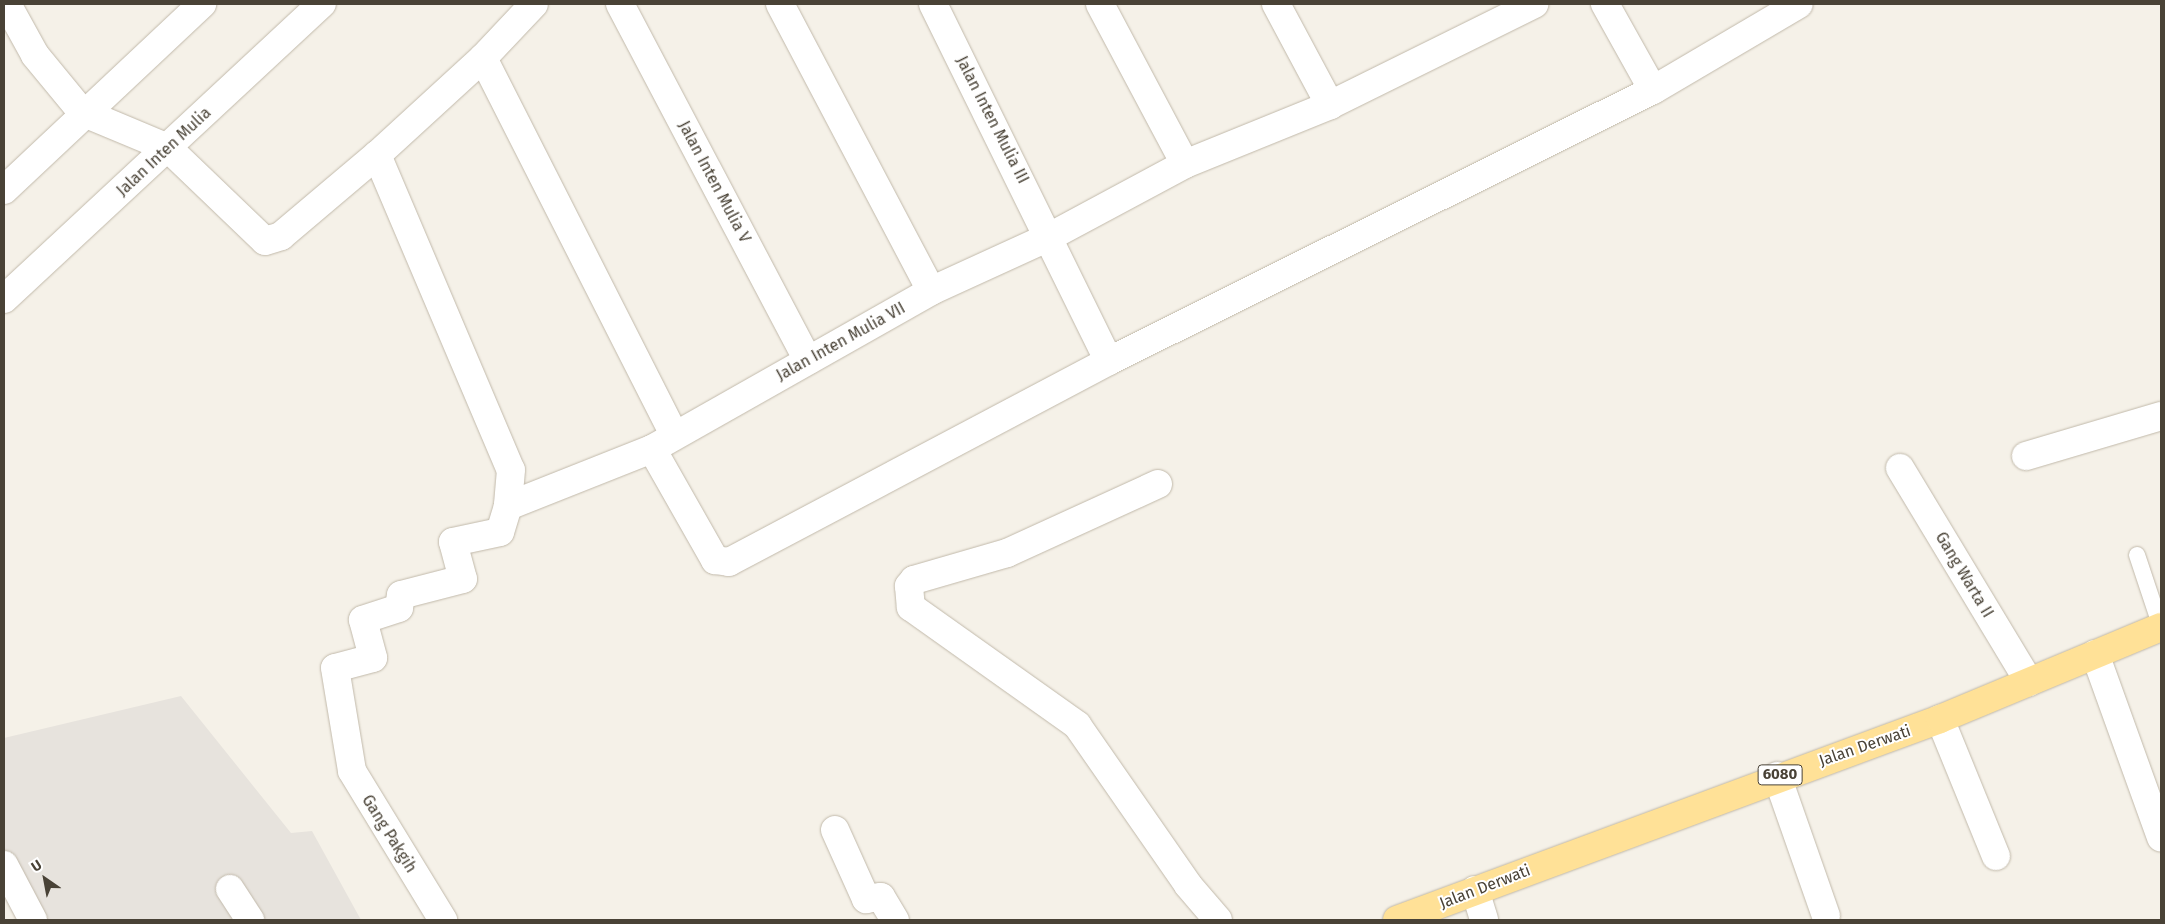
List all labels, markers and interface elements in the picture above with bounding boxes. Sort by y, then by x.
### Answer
street label: Jalan Inten Mulia III [952,53,1032,187]
street label: Jalan Inten Mulia [113,103,215,201]
street label: Jalan Inten Mulia V [674,118,754,246]
street label: Jalan Inten Mulia VII [773,299,909,385]
street label: Gang Warta II [1931,529,1997,621]
street label: Jalan Derwati [1817,721,1913,771]
road number: 6080 [1758,762,1802,788]
street label: Gang Pakgih [358,792,420,876]
north arrow [20,854,70,904]
text: U [28,856,45,876]
street label: Jalan Derwati [1437,861,1533,913]

